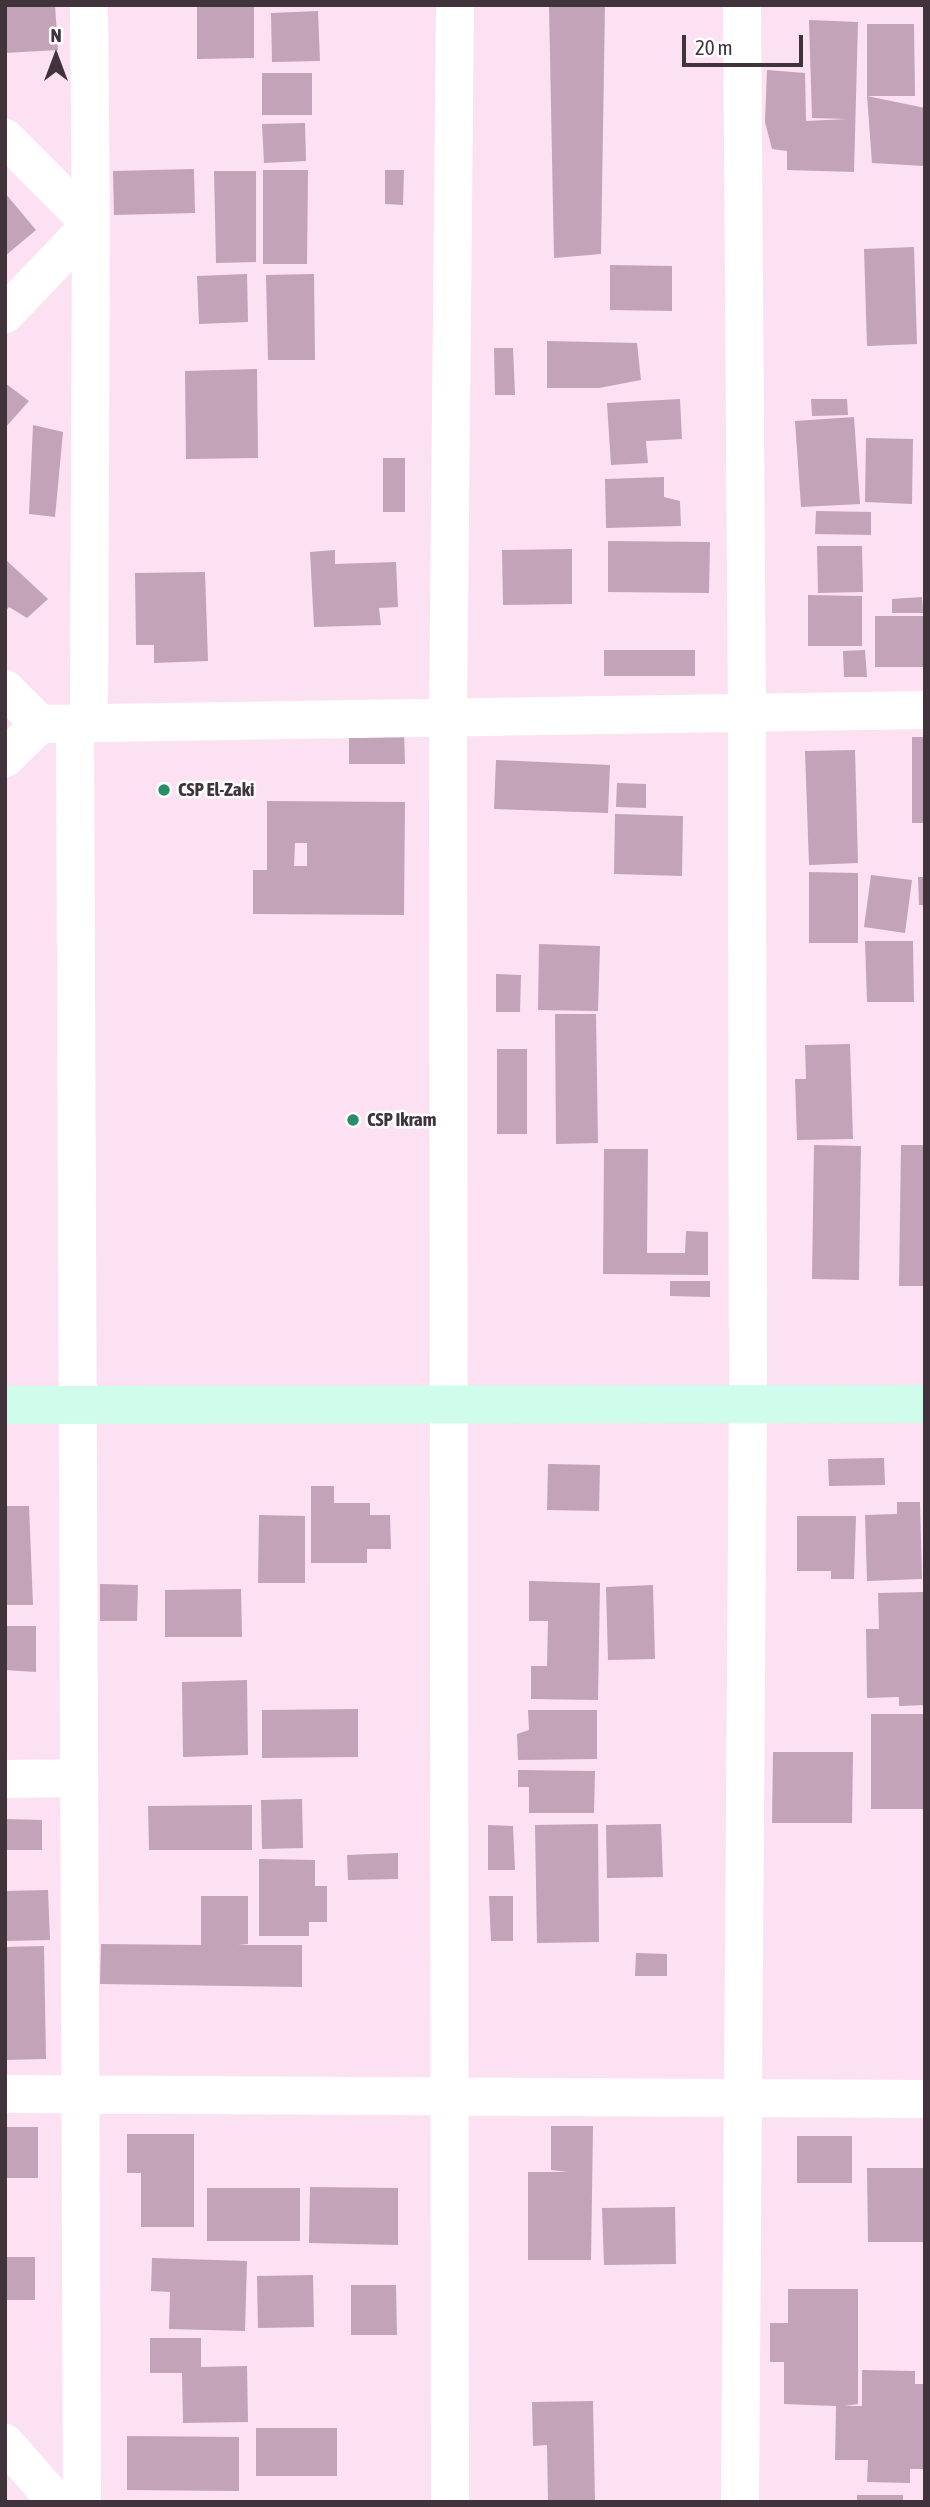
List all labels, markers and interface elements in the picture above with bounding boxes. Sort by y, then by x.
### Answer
north arrow [21,21,91,91]
scale bar [685,21,806,65]
text: N [50,24,62,46]
text: 20 m [695,35,733,59]
place label: CSP El-Zaki [178,779,254,801]
marker: CSP El-Zaki [156,782,172,798]
place label: CSP Ikram [367,1109,436,1131]
marker: CSP Ikram [345,1112,361,1128]

